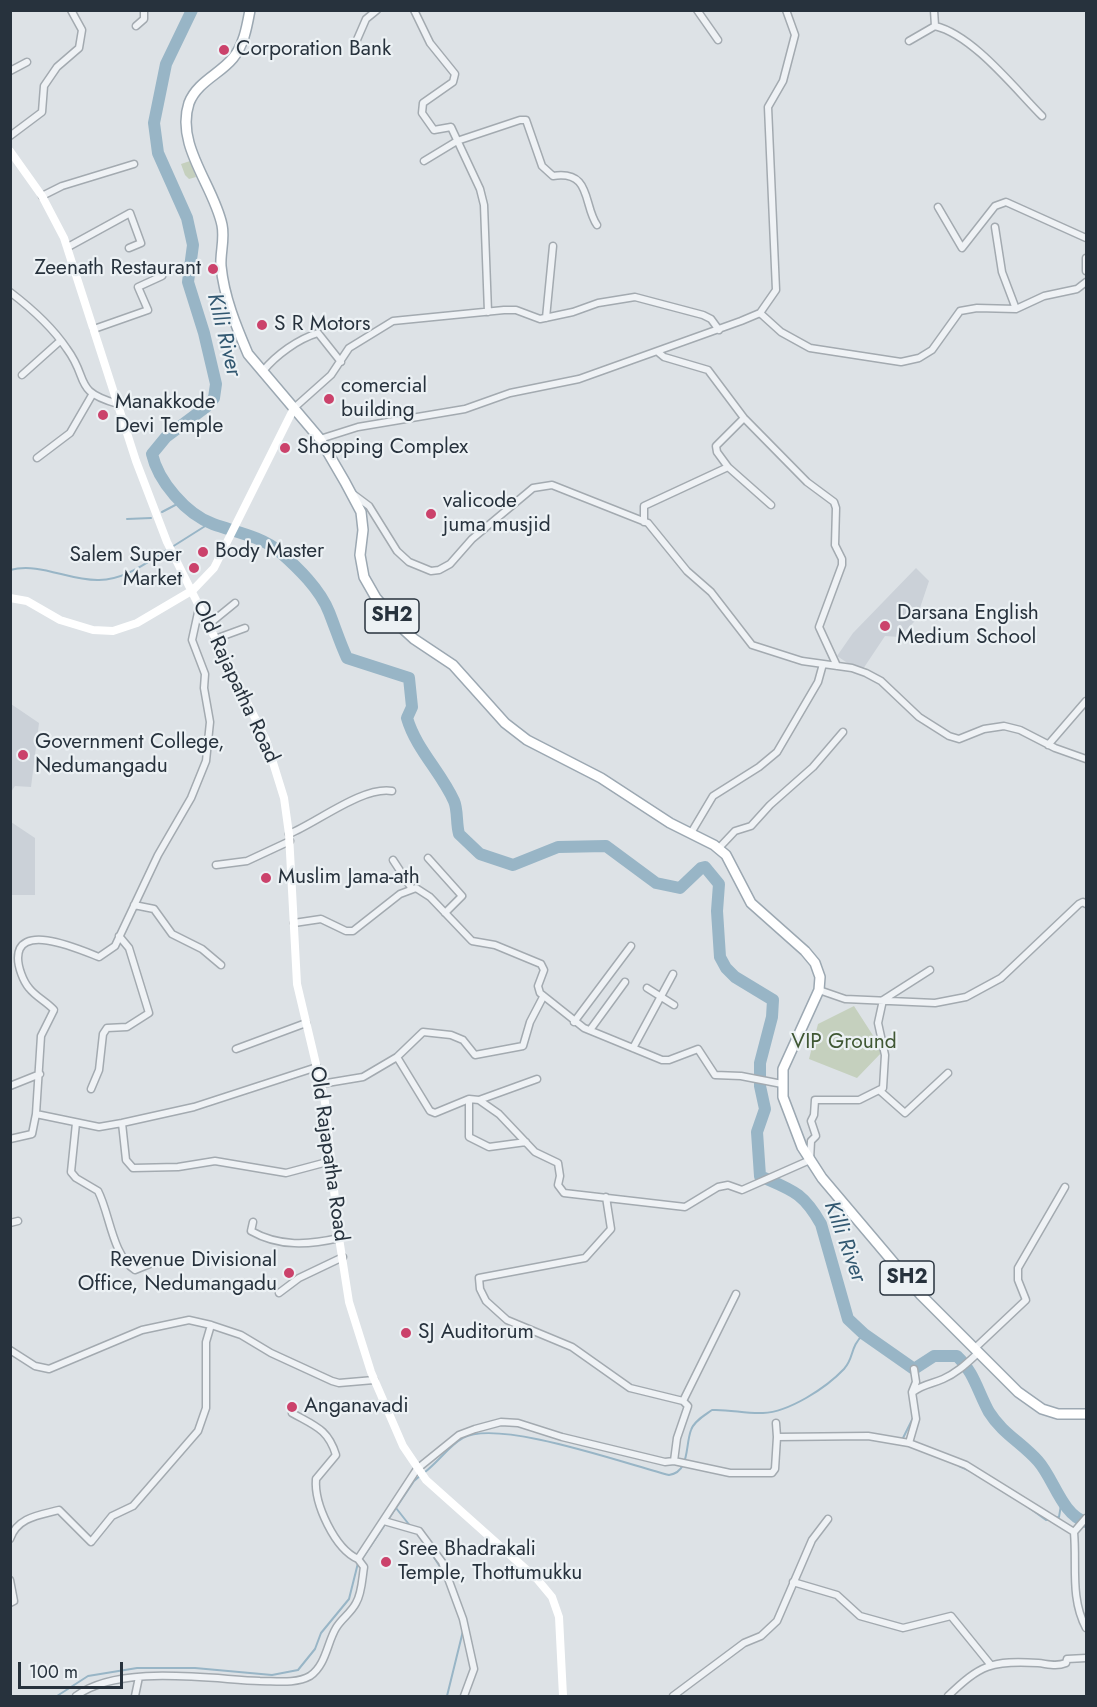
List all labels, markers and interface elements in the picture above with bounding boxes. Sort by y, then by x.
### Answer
place label: Corporation Bank [236,37,391,63]
marker: Corporation Bank [217,43,231,57]
place label: Zeenath Restaurant [34,256,201,282]
marker: Zeenath Restaurant [206,262,220,276]
water label: Killi River [200,291,246,379]
place label: S R Motors [274,312,371,338]
marker: S R Motors [255,318,269,332]
place label: comercial building [341,374,427,424]
place label: Manakkode Devi Temple [115,390,223,440]
marker: comercial building [322,392,336,406]
marker: Manakkode Devi Temple [96,408,110,422]
place label: Shopping Complex [297,435,468,461]
marker: Shopping Complex [278,441,292,455]
place label: valicode juma musjid [443,489,551,539]
marker: valicode juma musjid [424,507,438,521]
place label: Body Master [215,539,324,565]
place label: Salem Super Market [70,543,182,593]
marker: Body Master [196,545,210,559]
marker: Salem Super Market [187,561,201,575]
street label: Old Rajapatha Road [186,597,284,767]
road number: SH2 [365,599,419,633]
place label: Darsana English Medium School [897,601,1039,651]
marker: Darsana English Medium School [878,619,892,633]
place label: Government College, Nedumangadu [35,730,224,780]
marker: Government College, Nedumangadu [16,748,30,762]
place label: Muslim Jama-ath [278,865,420,891]
marker: Muslim Jama-ath [259,871,273,885]
park label: VIP Ground [791,1030,897,1056]
street label: Old Rajapatha Road [303,1065,353,1243]
water label: Killi River [817,1198,871,1286]
place label: Revenue Divisional Office, Nedumangadu [78,1248,277,1298]
road number: SH2 [880,1261,934,1295]
marker: Revenue Divisional Office, Nedumangadu [282,1266,296,1280]
place label: SJ Auditorum [418,1320,534,1346]
marker: SJ Auditorum [399,1326,413,1340]
place label: Anganavadi [304,1394,409,1420]
marker: Anganavadi [285,1400,299,1414]
place label: Sree Bhadrakali Temple, Thottumukku [398,1537,582,1587]
marker: Sree Bhadrakali Temple, Thottumukku [379,1555,393,1569]
scale bar [21,1650,126,1688]
text: 100 m [29,1659,78,1685]

